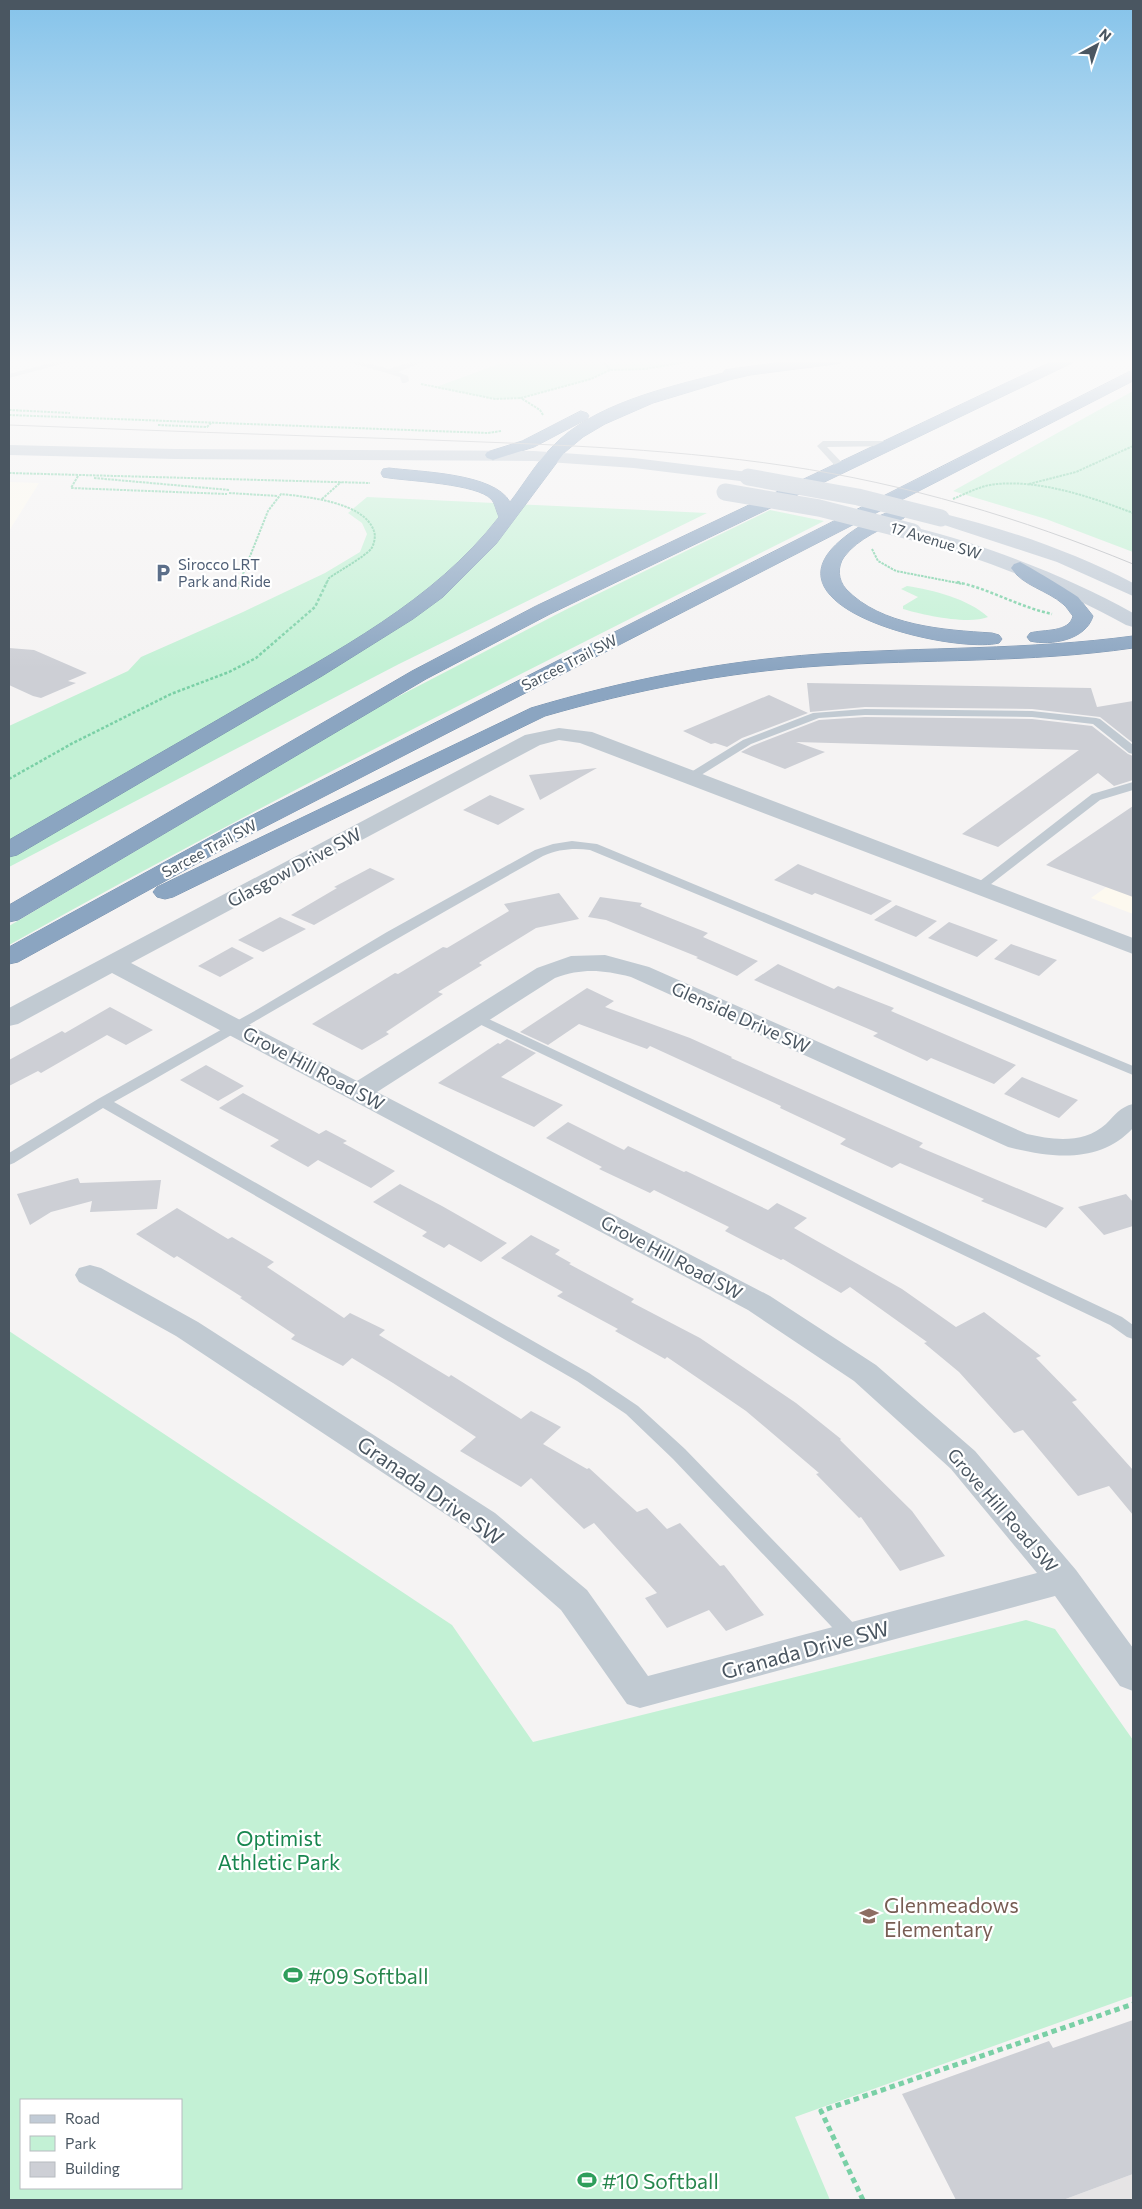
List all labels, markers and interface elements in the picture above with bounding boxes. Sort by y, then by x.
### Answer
north arrow [1072,20,1122,70]
text: N [1096,25,1115,45]
street label: 17 Avenue SW [888,518,984,562]
place label: Sirocco LRT Park and Ride [178,555,271,590]
parking icon: Sirocco LRT Park and Ride [152,562,174,584]
street label: Sarcee Trail SW [518,630,620,694]
street label: Sarcee Trail SW [158,815,260,881]
street label: Glasgow Drive SW [223,822,365,912]
street label: Glenside Drive SW [668,977,814,1057]
street label: Grove Hill Road SW [239,1021,389,1115]
street label: Grove Hill Road SW [597,1210,747,1304]
street label: Granada Drive SW [353,1430,509,1550]
street label: Grove Hill Road SW [943,1443,1063,1577]
street label: Granada Drive SW [718,1615,892,1683]
park label: Optimist Athletic Park [218,1825,340,1874]
place label: Glenmeadows Elementary [884,1892,1019,1941]
school or university icon: Glenmeadows Elementary [858,1905,880,1927]
place label: #09 Softball [308,1963,429,1988]
sports icon: #09 Softball [282,1964,304,1986]
legend [20,2099,182,2189]
text: Road [65,2109,100,2127]
text: Park [65,2134,96,2152]
text: Building [65,2159,120,2177]
place label: #10 Softball [602,2168,719,2193]
sports icon: #10 Softball [576,2169,598,2191]

